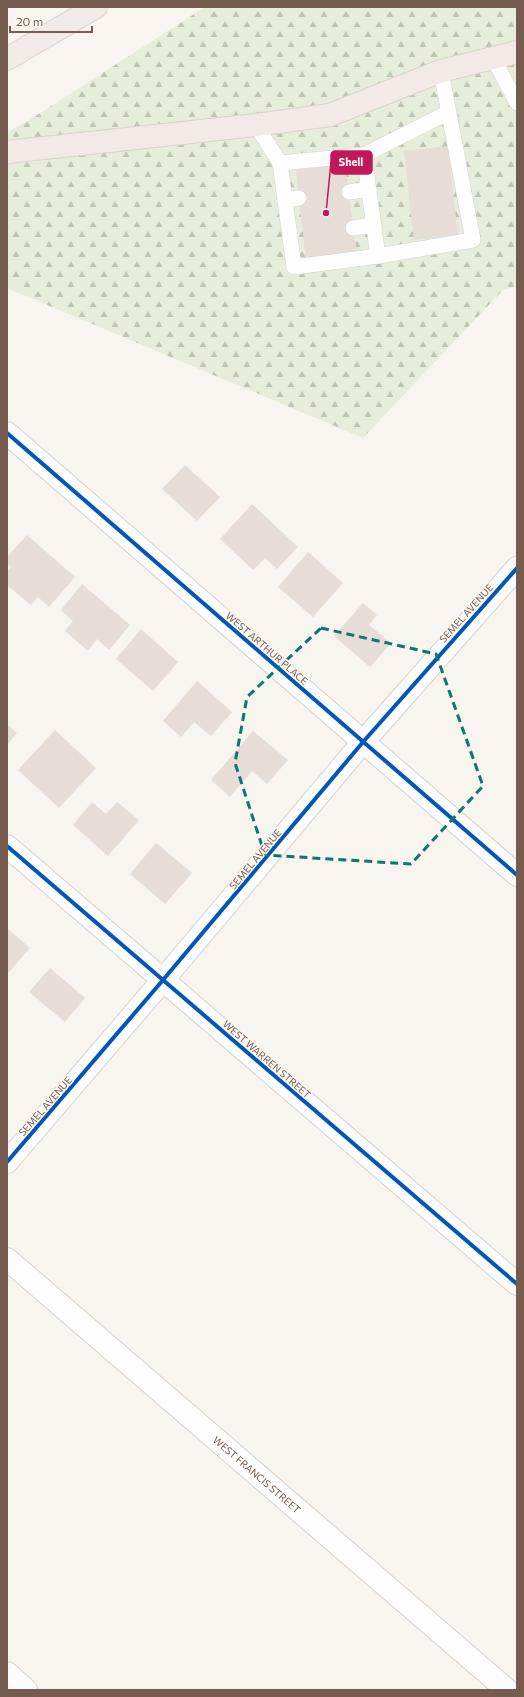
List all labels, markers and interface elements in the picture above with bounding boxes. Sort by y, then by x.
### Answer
scale bar [10,8,92,34]
text: 20 m [16,14,43,28]
callout: Shell [331,151,372,174]
text: Shell [339,155,363,168]
street label: SEMEL AVENUE [437,581,495,645]
street label: WEST ARTHUR PLACE [224,609,311,687]
street label: SEMEL AVENUE [226,826,284,891]
street label: WEST WARREN STREET [221,1018,314,1101]
street label: SEMEL AVENUE [16,1074,74,1138]
street label: WEST FRANCIS STREET [211,1433,304,1516]

